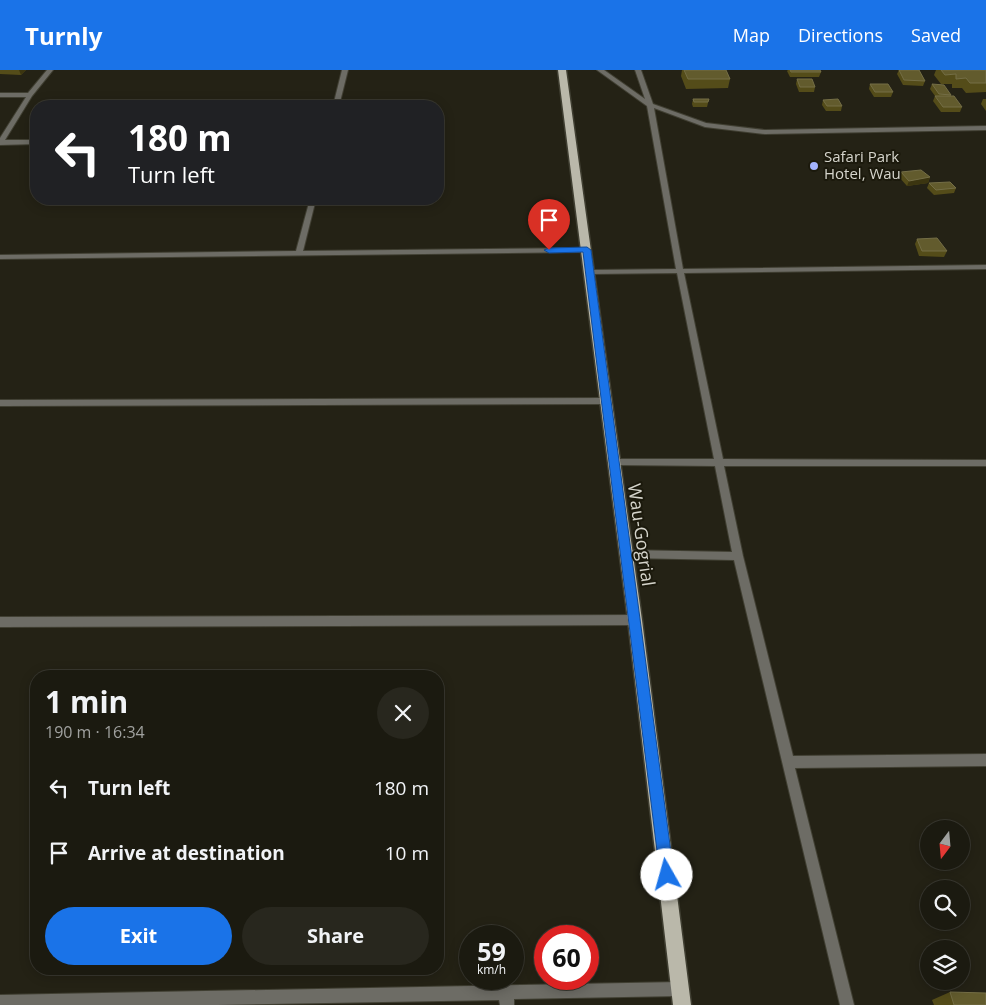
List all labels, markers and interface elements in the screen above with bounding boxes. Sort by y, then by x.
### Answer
text: Turnly [25,19,102,52]
text: Map [733,23,770,47]
text: Directions [798,23,883,47]
text: Saved [911,23,961,47]
text: 180 m [128,114,232,161]
icon: left [45,120,110,185]
place label: Safari Park Hotel, Wau [824,146,901,183]
text: Turn left [128,159,215,189]
marker: Safari Park Hotel, Wau [808,160,820,172]
pin [528,199,570,250]
icon: arrive [535,206,563,234]
street label: Wau-Gogrial [623,482,661,588]
text: 1 min [45,681,128,722]
button: close [377,687,429,739]
text: 190 m · 16:34 [45,721,145,743]
icon: left [45,774,73,802]
text: Turn left [88,775,170,801]
text: 180 m [374,775,429,801]
north arrow [920,820,970,870]
map controls [920,820,970,990]
icon: arrive [45,839,73,867]
text: Arrive at destination [88,840,285,866]
text: 10 m [385,840,429,866]
position arrow [640,848,692,900]
button: search [920,880,970,930]
button: Exit [45,907,232,965]
button: Share [242,907,429,965]
speed limit sign: 60 [534,925,599,990]
text: 59 [477,934,506,968]
button: layers [920,940,970,990]
text: km/h [477,961,506,978]

